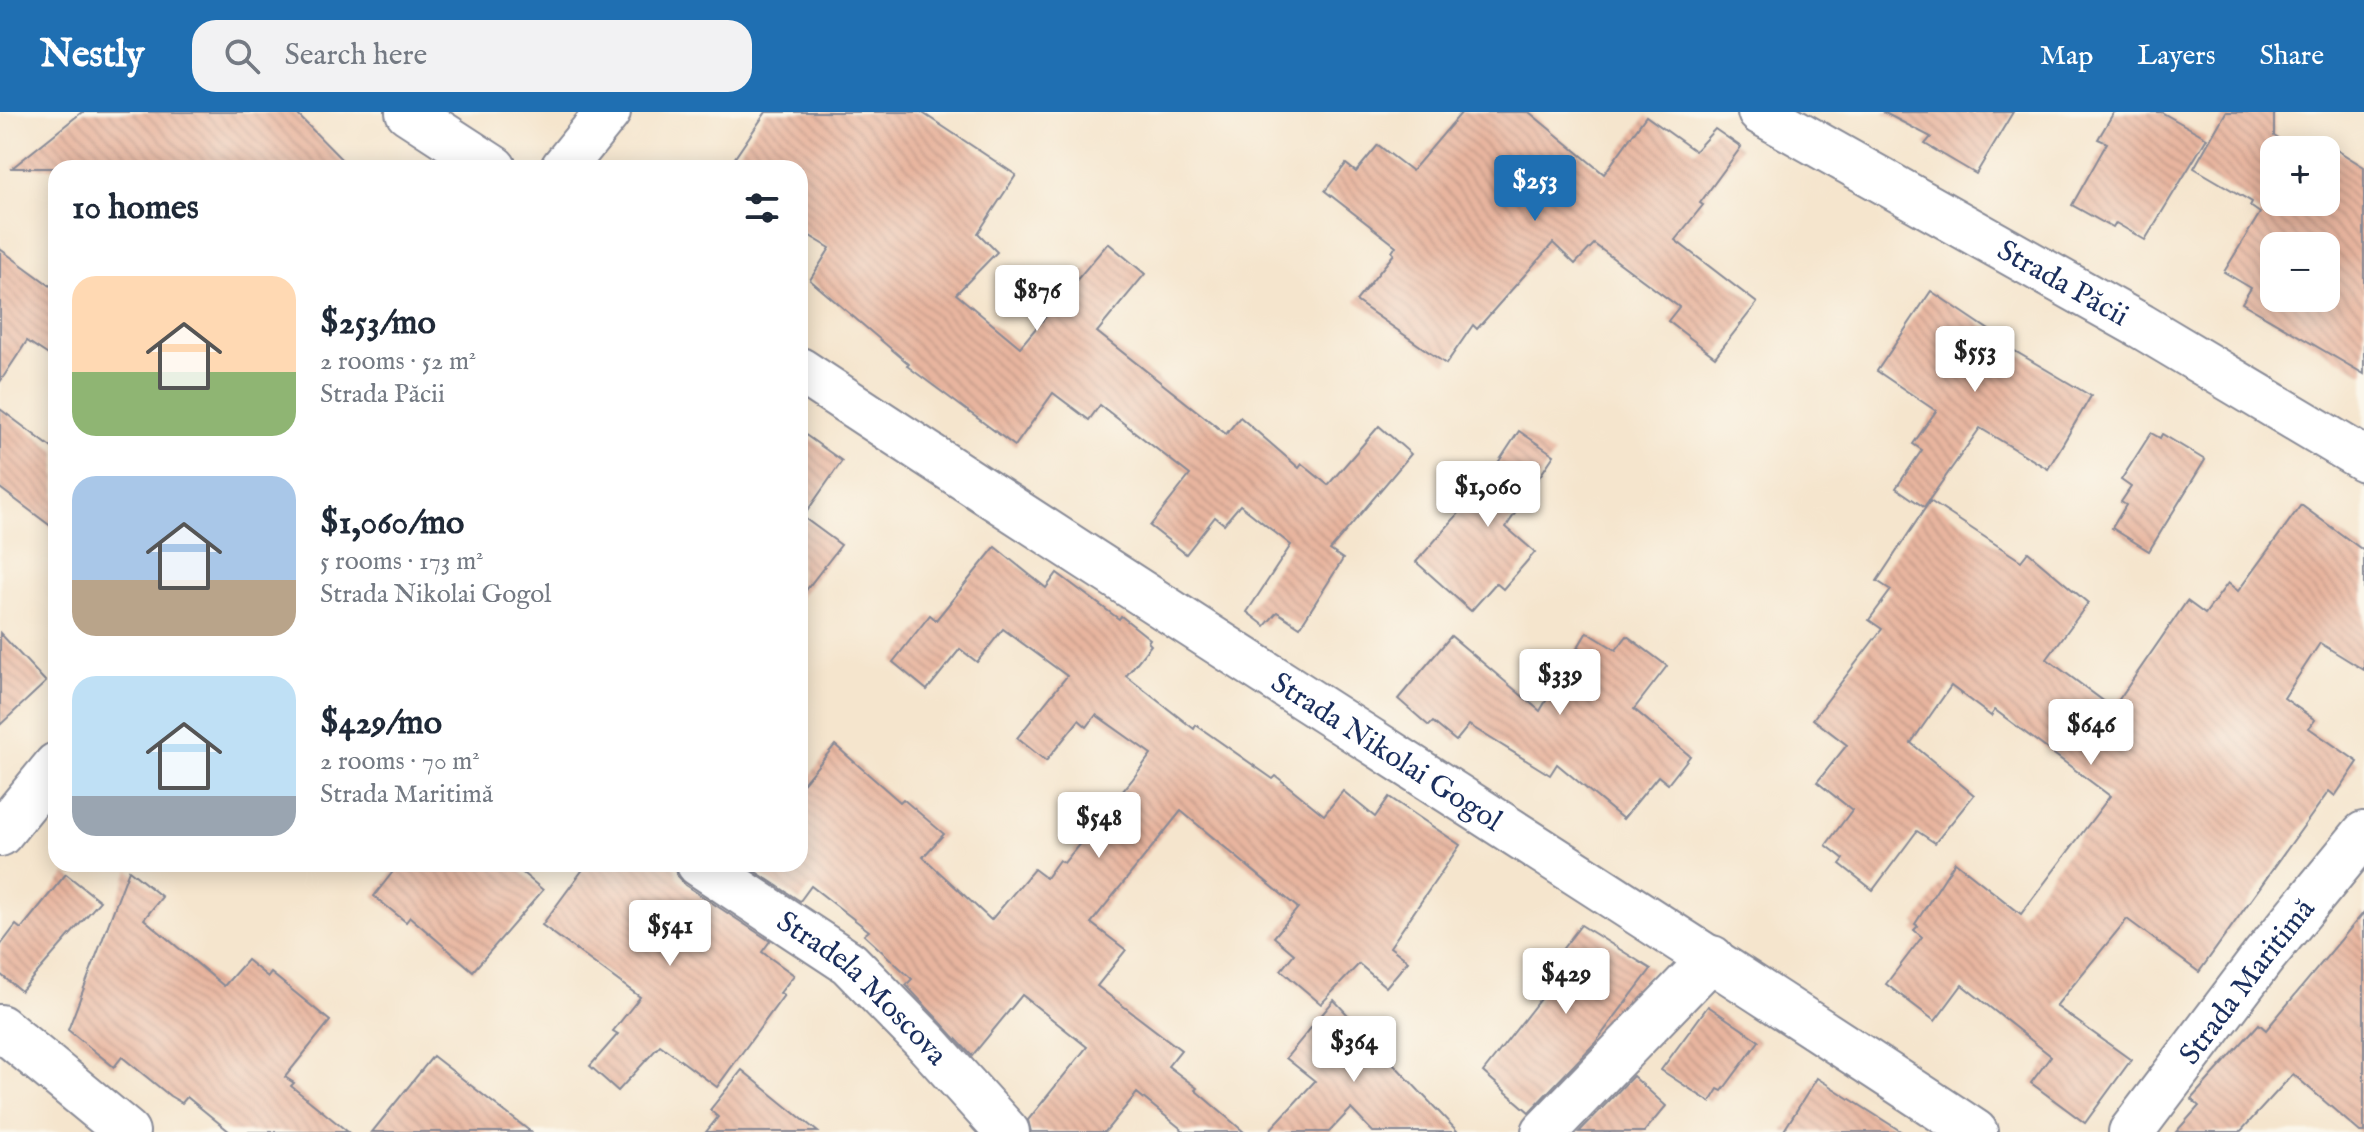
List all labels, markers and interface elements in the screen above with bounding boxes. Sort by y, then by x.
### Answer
search box [192,20,752,92]
text: Nestly [40,32,144,80]
icon: search [220,34,264,78]
text: Search here [284,37,427,75]
text: Map [2040,39,2093,74]
text: Layers [2137,39,2216,74]
text: Share [2260,39,2324,74]
map controls [2260,136,2340,312]
button: + [2260,136,2340,216]
pin: $253 [1488,155,1582,223]
text: $253 [1512,164,1558,197]
icon: filters [740,186,784,230]
text: 10 homes [72,187,199,230]
street label: Strada Păcii [1990,232,2135,336]
button: − [2260,232,2340,312]
pin: $876 [990,265,1084,333]
text: $876 [1013,274,1061,307]
text: $253/mo [320,302,436,345]
icon: home [136,308,232,404]
pin: $553 [1928,326,2022,394]
text: $553 [1954,335,1996,368]
text: 2 rooms · 52 m² [320,345,476,378]
text: Strada Păcii [320,378,445,411]
pin: $1,060 [1423,461,1553,529]
text: $1,060 [1454,470,1522,503]
text: $1,060/mo [320,502,464,545]
icon: home [136,508,232,604]
text: 5 rooms · 173 m² [320,545,484,578]
text: Strada Nikolai Gogol [320,578,551,611]
pin: $339 [1513,649,1607,717]
text: $339 [1537,658,1583,691]
street label: Strada Nikolai Gogol [1263,665,1509,841]
pin: $646 [2044,699,2138,767]
text: $429/mo [320,702,442,745]
icon: home [136,708,232,804]
text: $646 [2066,708,2116,741]
text: 2 rooms · 70 m² [320,745,480,778]
text: Strada Maritimă [320,778,493,811]
pin: $548 [1052,792,1146,860]
text: $548 [1076,801,1122,834]
street label: Strada Maritimă [2172,892,2324,1073]
pin: $541 [623,900,717,968]
street label: Stradela Moscova [769,904,955,1074]
text: $541 [647,909,693,942]
pin: $429 [1519,948,1613,1016]
text: $429 [1541,957,1591,990]
pin: $364 [1307,1016,1401,1084]
text: $364 [1330,1025,1378,1058]

